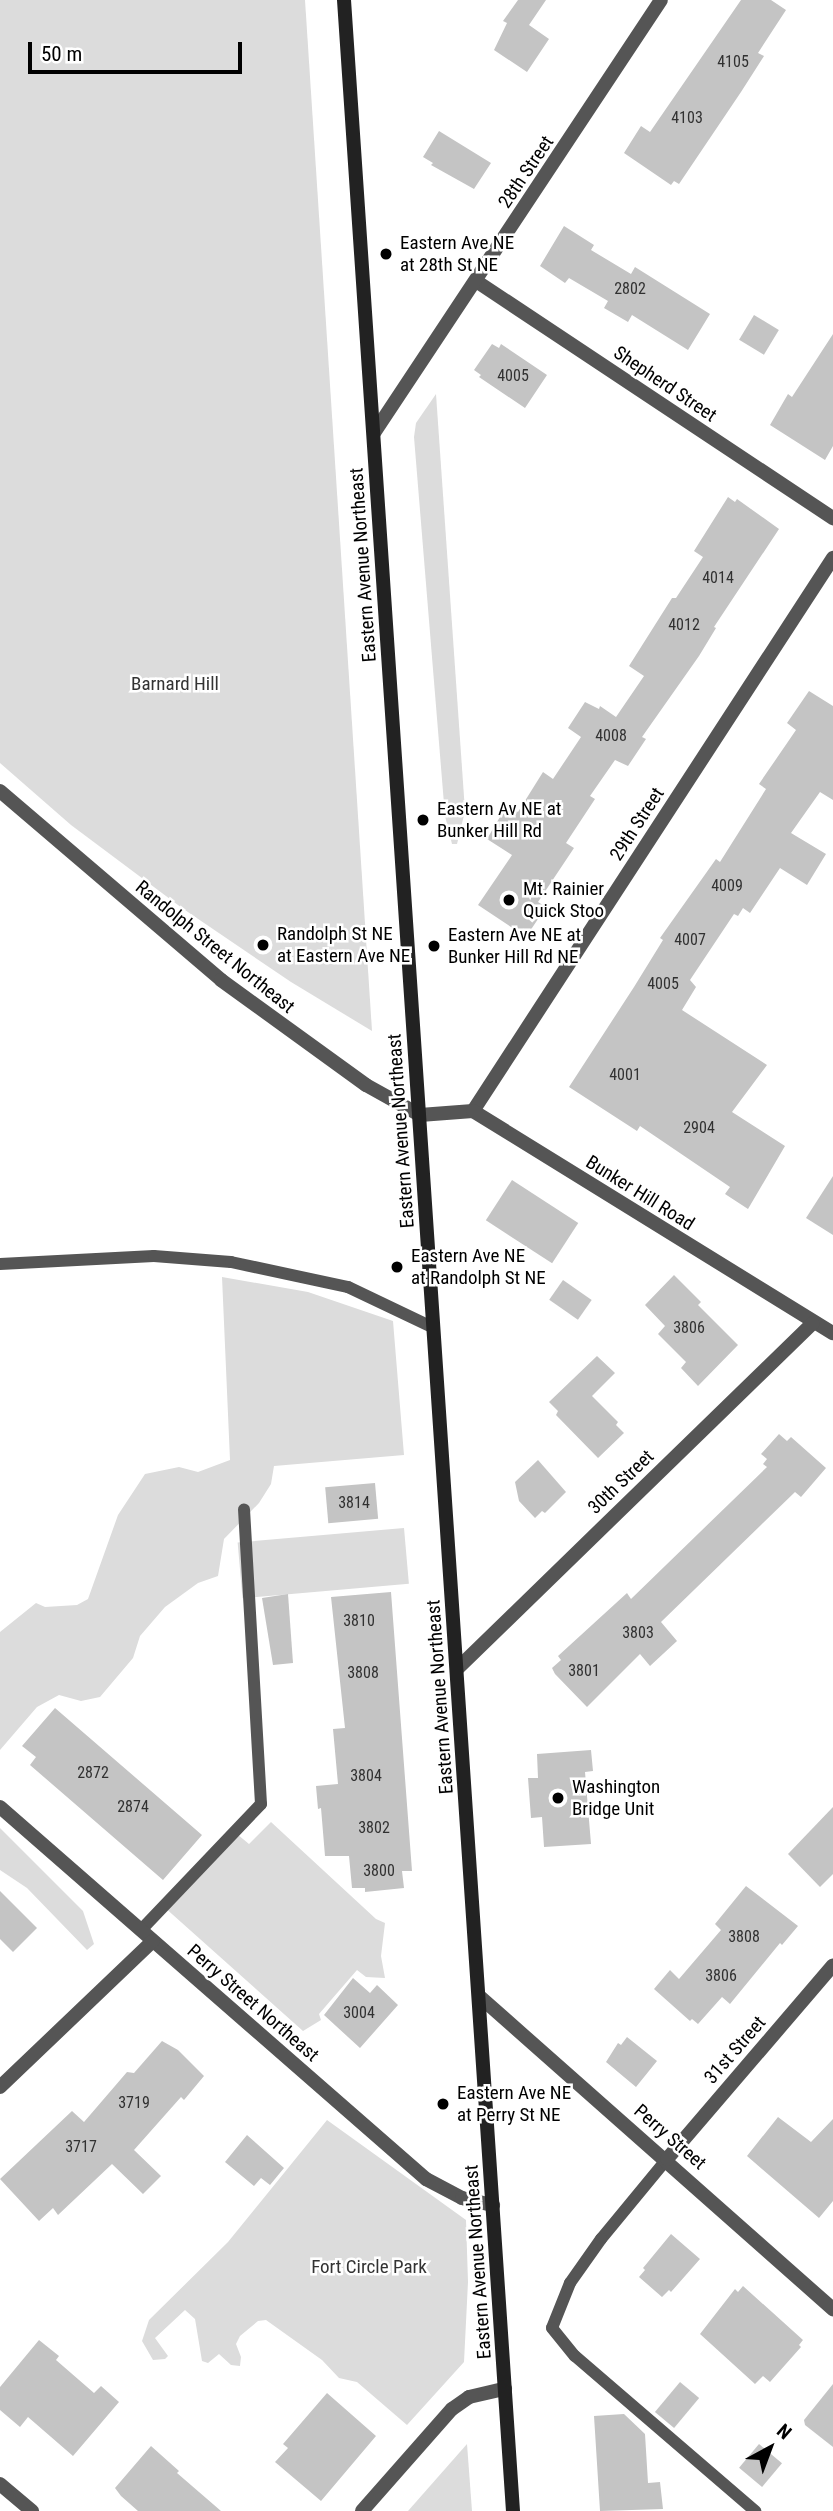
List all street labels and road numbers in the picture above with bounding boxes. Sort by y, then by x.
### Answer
street label: 28th Street [493,131,559,213]
street label: Shepherd Street [609,341,721,427]
street label: Eastern Avenue Northeast [345,467,381,663]
street label: 29th Street [605,783,669,865]
street label: Randolph Street Northeast [131,876,299,1018]
street label: Eastern Avenue Northeast [383,1033,419,1229]
street label: Bunker Hill Road [582,1151,698,1235]
street label: 30th Street [583,1445,659,1519]
street label: Eastern Avenue Northeast [422,1599,458,1795]
street label: Perry Street Northeast [183,1940,323,2066]
street label: 31st Street [700,2012,770,2088]
street label: Perry Street [629,2100,711,2174]
street label: Eastern Avenue Northeast [460,2164,496,2360]

